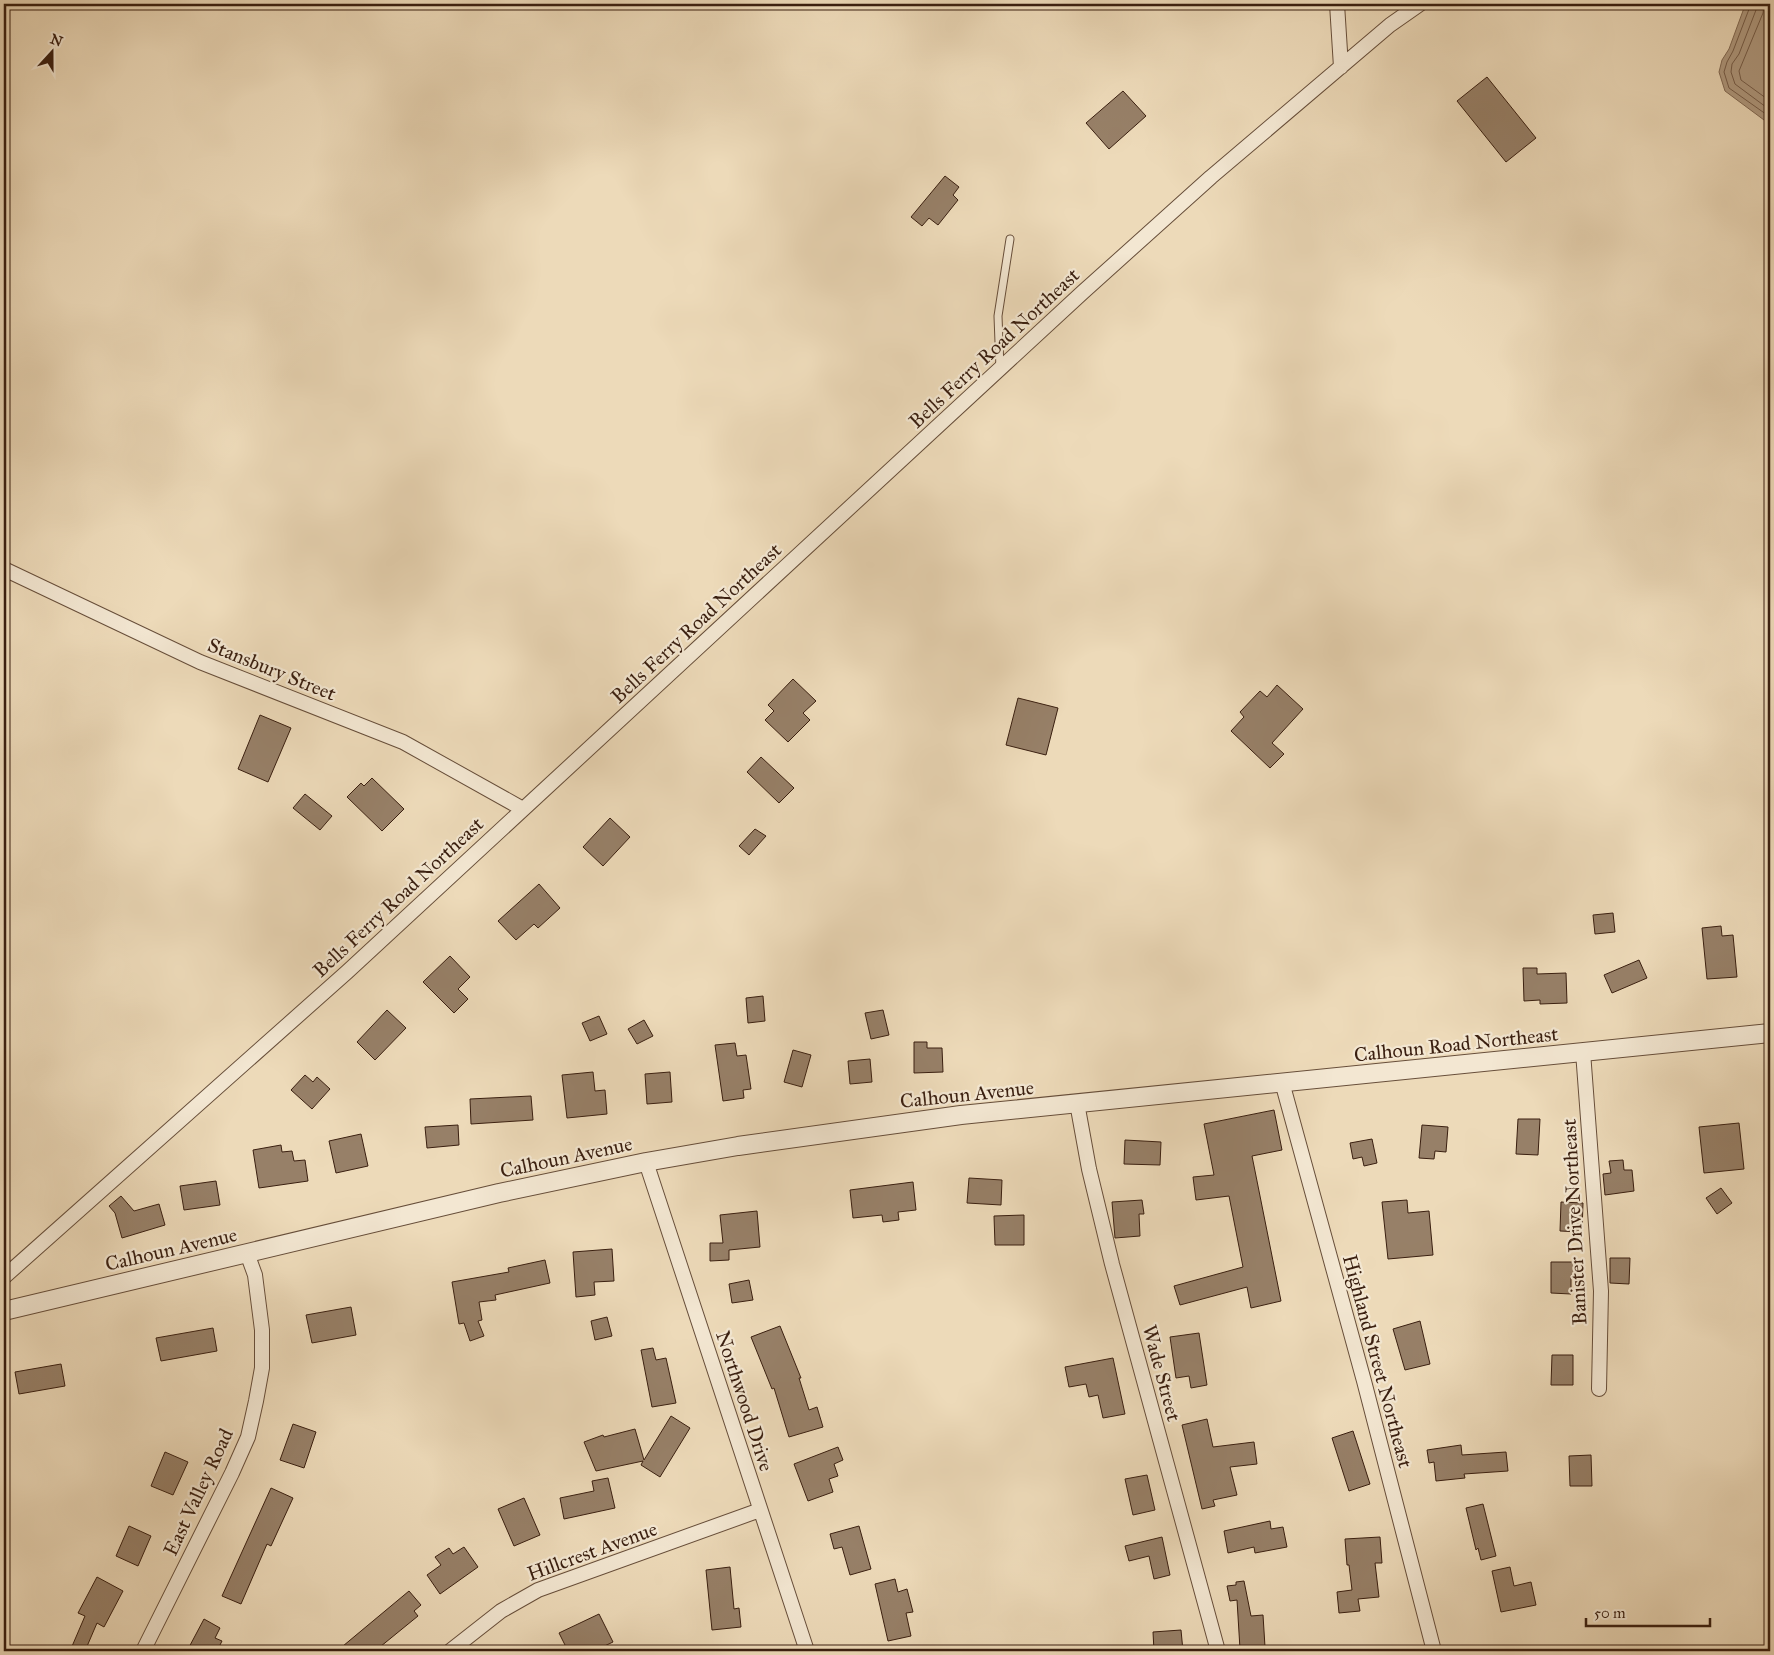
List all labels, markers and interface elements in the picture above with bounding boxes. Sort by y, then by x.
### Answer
north arrow [28,28,78,78]
text: N [48,30,65,50]
street label: Bells Ferry Road Northeast [904,263,1084,433]
street label: Bells Ferry Road Northeast [606,538,786,708]
street label: Stansbury Street [204,632,340,706]
street label: Bells Ferry Road Northeast [308,812,488,982]
street label: Calhoun Road Northeast [1353,1021,1559,1067]
street label: Calhoun Avenue [899,1075,1035,1113]
street label: Banister Drive Northeast [1557,1118,1591,1326]
street label: Calhoun Avenue [498,1131,634,1183]
street label: Calhoun Avenue [103,1222,239,1276]
street label: Highland Street Northeast [1337,1252,1418,1471]
street label: Wade Street [1138,1322,1186,1424]
street label: Northwood Drive [711,1328,779,1474]
street label: East Valley Road [158,1425,238,1559]
street label: Hillcrest Avenue [524,1516,660,1586]
scale bar [1586,1595,1710,1627]
text: 50 m [1594,1604,1626,1622]

